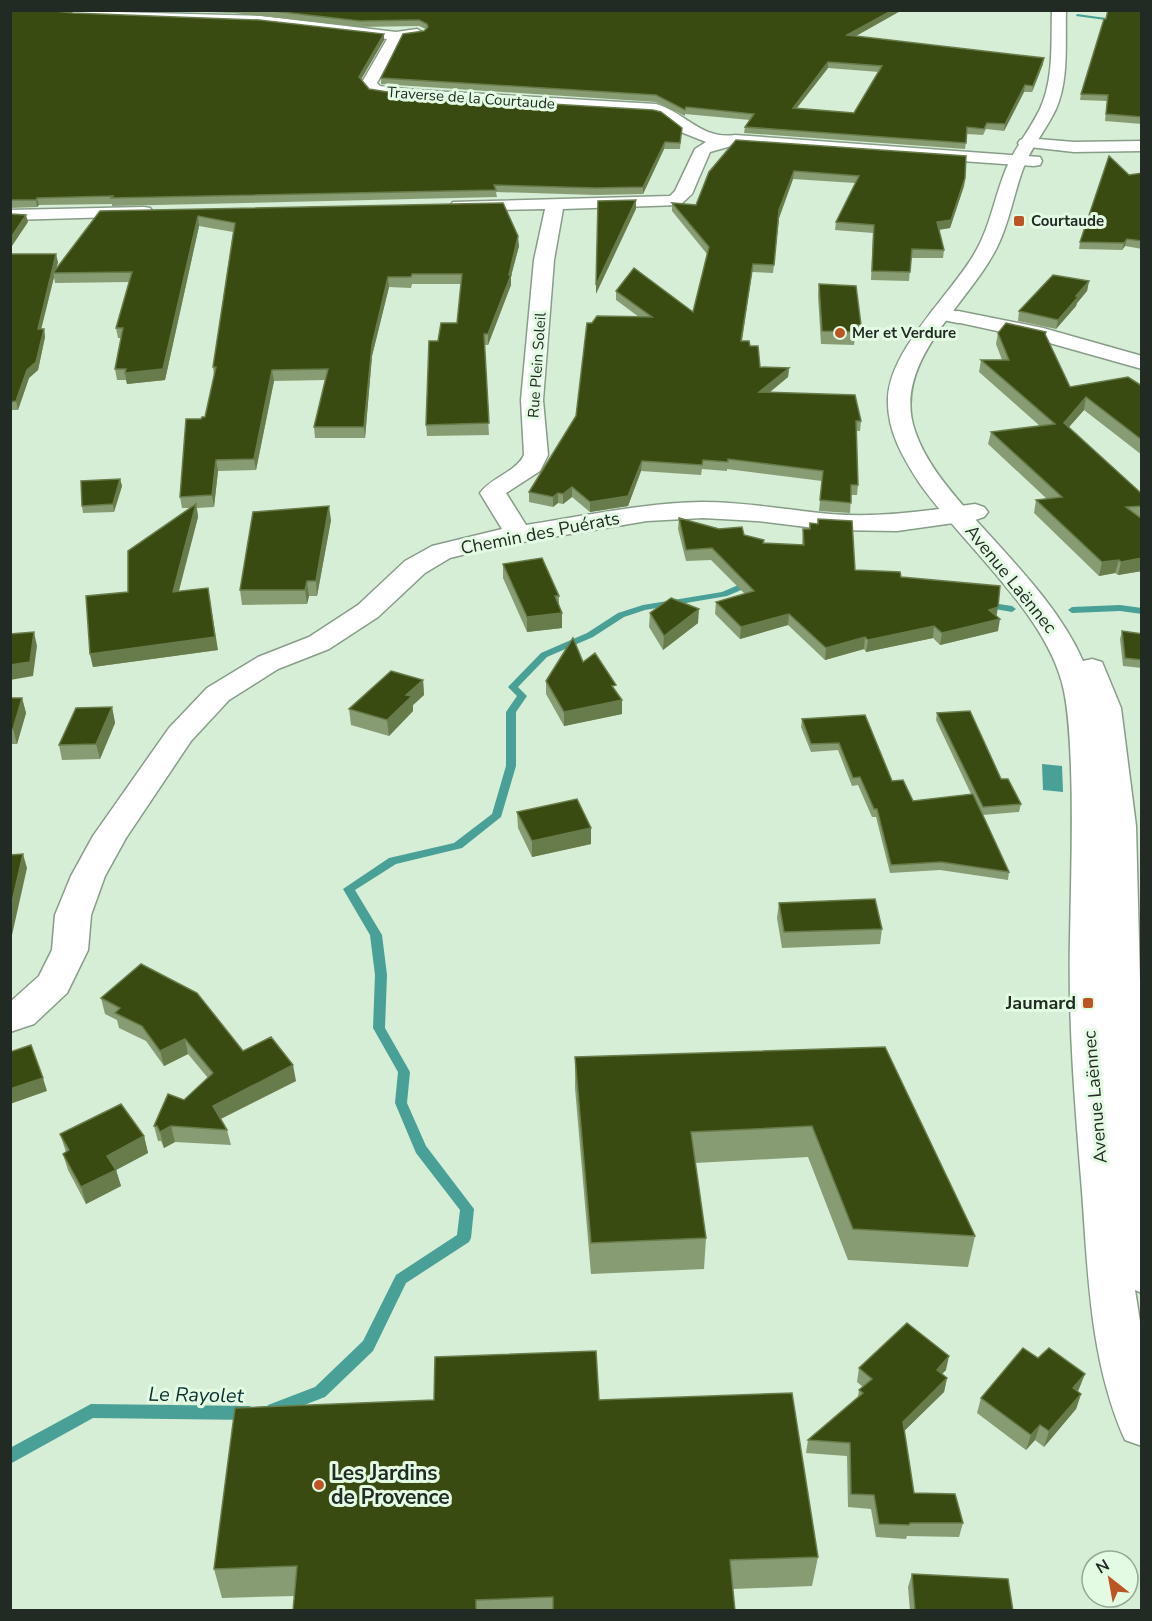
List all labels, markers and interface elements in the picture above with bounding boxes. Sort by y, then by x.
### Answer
street label: Traverse de la Courtaude [386,82,556,114]
place label: Courtaude [1031,211,1104,231]
marker: Courtaude [1012,214,1026,228]
street label: Rue Plein Soleil [523,311,551,418]
place label: Mer et Verdure [852,323,956,343]
marker: Mer et Verdure [833,326,847,340]
street label: Chemin des Puérats [458,506,622,560]
street label: Avenue Laënnec [960,520,1062,638]
place label: Jaumard [1005,991,1076,1015]
marker: Jaumard [1081,996,1095,1010]
street label: Avenue Laënnec [1077,1030,1113,1164]
water label: Le Rayolet [148,1381,245,1409]
place label: Les Jardins de Provence [331,1459,450,1511]
marker: Les Jardins de Provence [312,1478,326,1492]
north arrow [1080,1549,1140,1609]
text: N [1092,1554,1114,1580]

